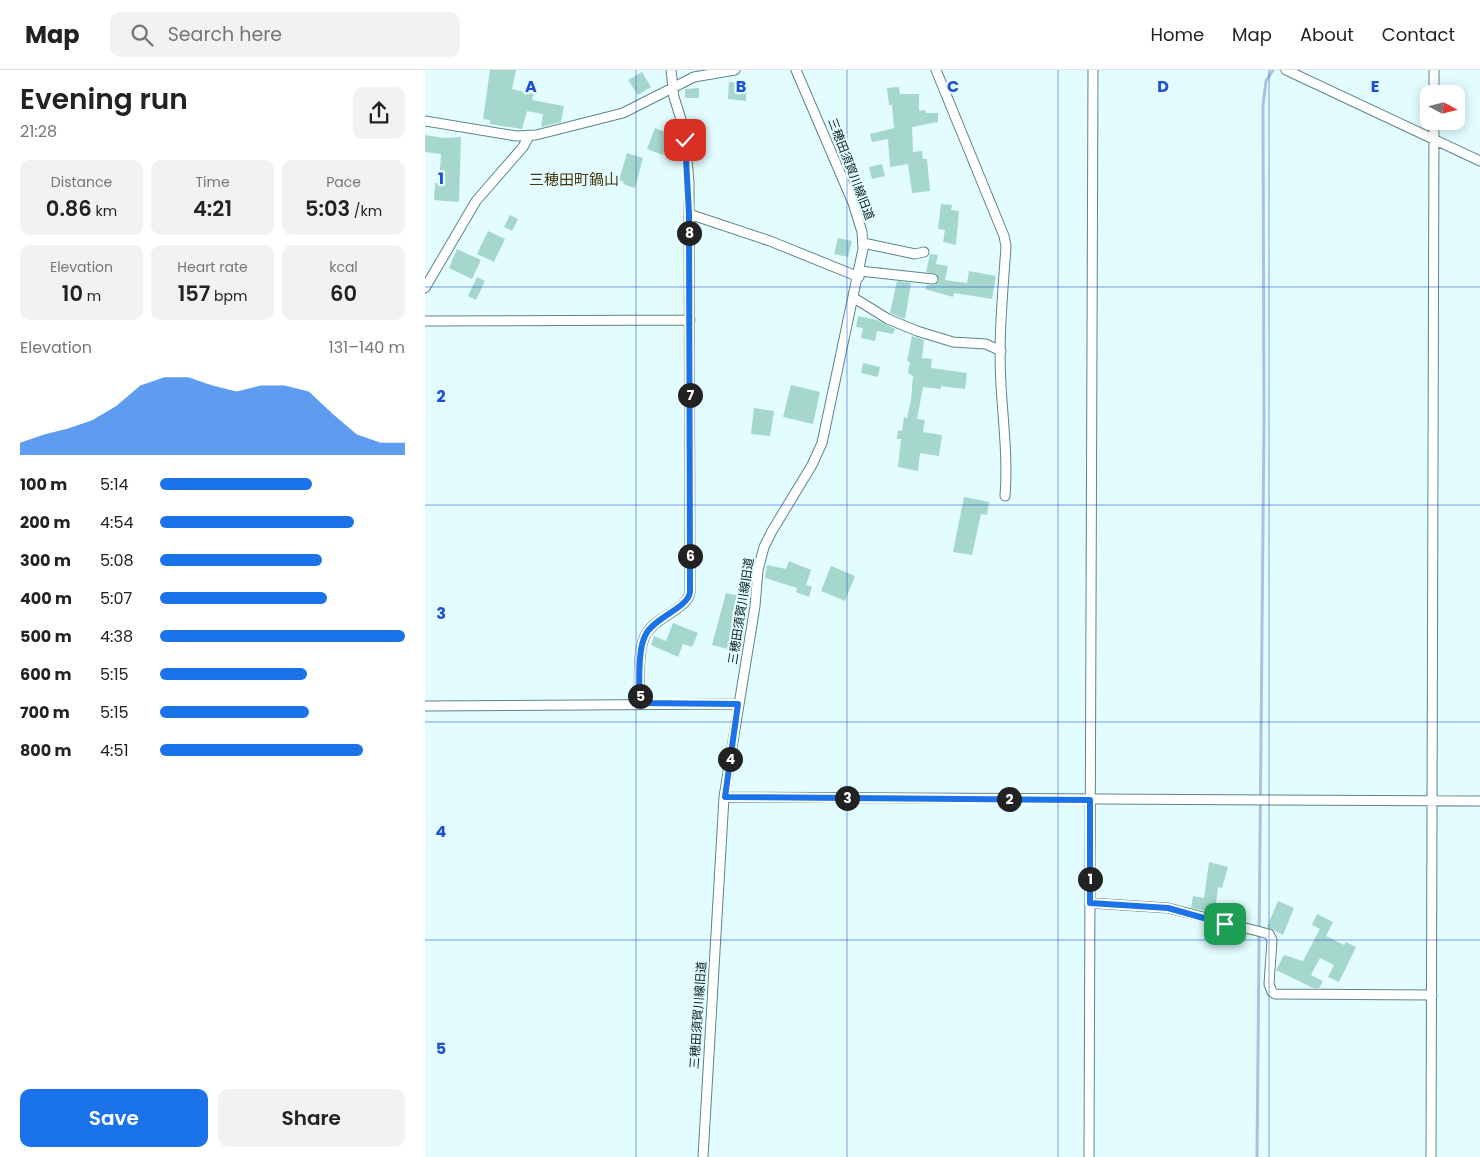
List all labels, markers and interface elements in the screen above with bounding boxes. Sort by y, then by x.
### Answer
search box [110,12,460,57]
text: Map [25,18,80,51]
icon: search [128,21,156,49]
text: Search here [168,21,282,48]
text: Home [1150,22,1204,47]
text: Map [1232,22,1272,47]
text: About [1300,22,1354,47]
text: Contact [1382,22,1455,47]
text: A [525,75,537,98]
text: B [736,75,746,98]
text: C [947,75,959,98]
text: D [1157,75,1169,98]
text: E [1371,75,1379,98]
text: Evening run [20,80,188,119]
north arrow [1420,85,1465,130]
map controls [1420,85,1465,130]
button: share [353,87,405,139]
street label: 三穂田須賀川線旧道 [824,115,879,222]
pin [664,119,706,161]
text: 21:28 [20,120,57,143]
icon: check [671,126,699,154]
text: 1 [438,167,444,190]
district label: 三穂田町鍋山 [529,169,619,190]
text: Distance [51,172,112,192]
text: Time [195,172,230,192]
text: Pace [326,172,361,192]
text: 0.86 [46,194,92,223]
text: 4:21 [193,194,232,223]
text: 5:03 [305,194,350,223]
text: km [92,201,117,221]
text: /km [350,201,382,221]
pin: 8 [677,220,701,246]
text: 8 [685,223,694,243]
text: Elevation [50,257,113,277]
text: Heart rate [177,257,248,277]
text: kcal [329,257,358,277]
text: 10 [62,279,83,308]
text: 157 [178,279,210,308]
text: 60 [330,279,357,308]
text: m [83,286,101,306]
text: bpm [210,286,247,306]
text: Elevation [20,336,92,359]
text: 131–140 m [329,336,405,359]
pin: 7 [677,382,703,408]
text: 2 [436,385,446,408]
text: 7 [687,385,694,405]
text: 100 m [20,473,67,496]
text: 5:14 [100,473,129,496]
text: 200 m [20,511,70,534]
text: 4:54 [100,511,134,534]
pin: 6 [677,544,703,568]
text: 6 [686,546,695,566]
text: 300 m [20,549,71,572]
text: 5:08 [100,549,134,572]
street label: 三穂田須賀川線旧道 [724,556,757,666]
text: 400 m [20,587,72,610]
text: 5:07 [100,587,132,610]
text: 3 [436,602,446,625]
text: 500 m [20,625,72,648]
text: 4:38 [100,625,133,648]
text: 600 m [20,663,71,686]
text: 5:15 [100,663,129,686]
pin: 5 [627,684,653,708]
text: 5 [636,686,645,706]
text: 700 m [20,701,70,724]
text: 5:15 [100,701,129,724]
text: 800 m [20,739,72,762]
text: 4:51 [100,739,129,762]
pin: 4 [717,746,743,772]
text: 4 [726,749,735,769]
pin: 3 [835,786,859,810]
pin: 2 [997,786,1021,812]
text: 3 [843,788,852,808]
text: 2 [1006,789,1014,809]
text: 4 [436,820,447,843]
pin: 1 [1077,866,1103,892]
text: 1 [1088,869,1093,889]
pin [1204,903,1246,945]
icon: arrive [1211,910,1239,938]
street label: 三穂田須賀川線旧道 [685,960,710,1069]
text: 5 [436,1037,446,1060]
button: Save [20,1089,208,1147]
button: Share [218,1089,405,1147]

